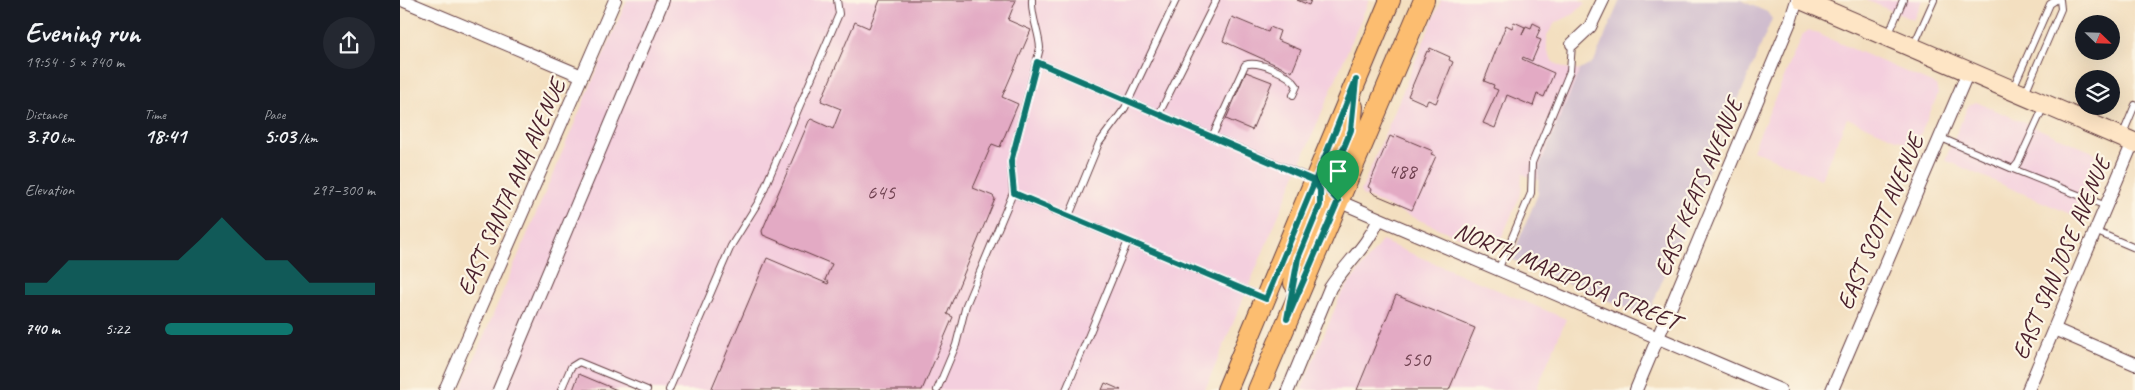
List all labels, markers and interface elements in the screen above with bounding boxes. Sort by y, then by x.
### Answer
text: Evening run [25,15,140,50]
north arrow [2075,15,2120,60]
map controls [2075,15,2120,115]
button: share [323,17,375,69]
text: 19:54 · 5 × 740 m [25,52,124,72]
button: layers [2075,70,2120,115]
street label: EAST SANTA ANA AVENUE [450,71,574,300]
street label: EAST KEATS AVENUE [1647,91,1750,281]
text: Distance [25,106,67,123]
text: Time [144,106,166,123]
text: Pace [264,106,285,123]
text: 3.70 [25,123,57,149]
text: 18:41 [144,123,186,149]
text: 5:03 [264,123,296,149]
street label: EAST SCOTT AVENUE [1830,127,1932,314]
text: km [57,130,75,147]
text: /km [296,130,318,147]
pin [1317,150,1359,201]
street label: EAST SAN JOSE AVENUE [2005,150,2118,364]
icon: arrive [1324,157,1352,185]
house number: 488 [1388,158,1419,184]
house number: 645 [867,179,897,205]
text: Elevation [25,180,74,200]
text: 297–300 m [312,180,375,200]
street label: NORTH MARIPOSA STREET [1450,215,1690,339]
text: 740 m [25,319,60,339]
text: 5:22 [105,319,130,339]
house number: 550 [1402,346,1432,372]

